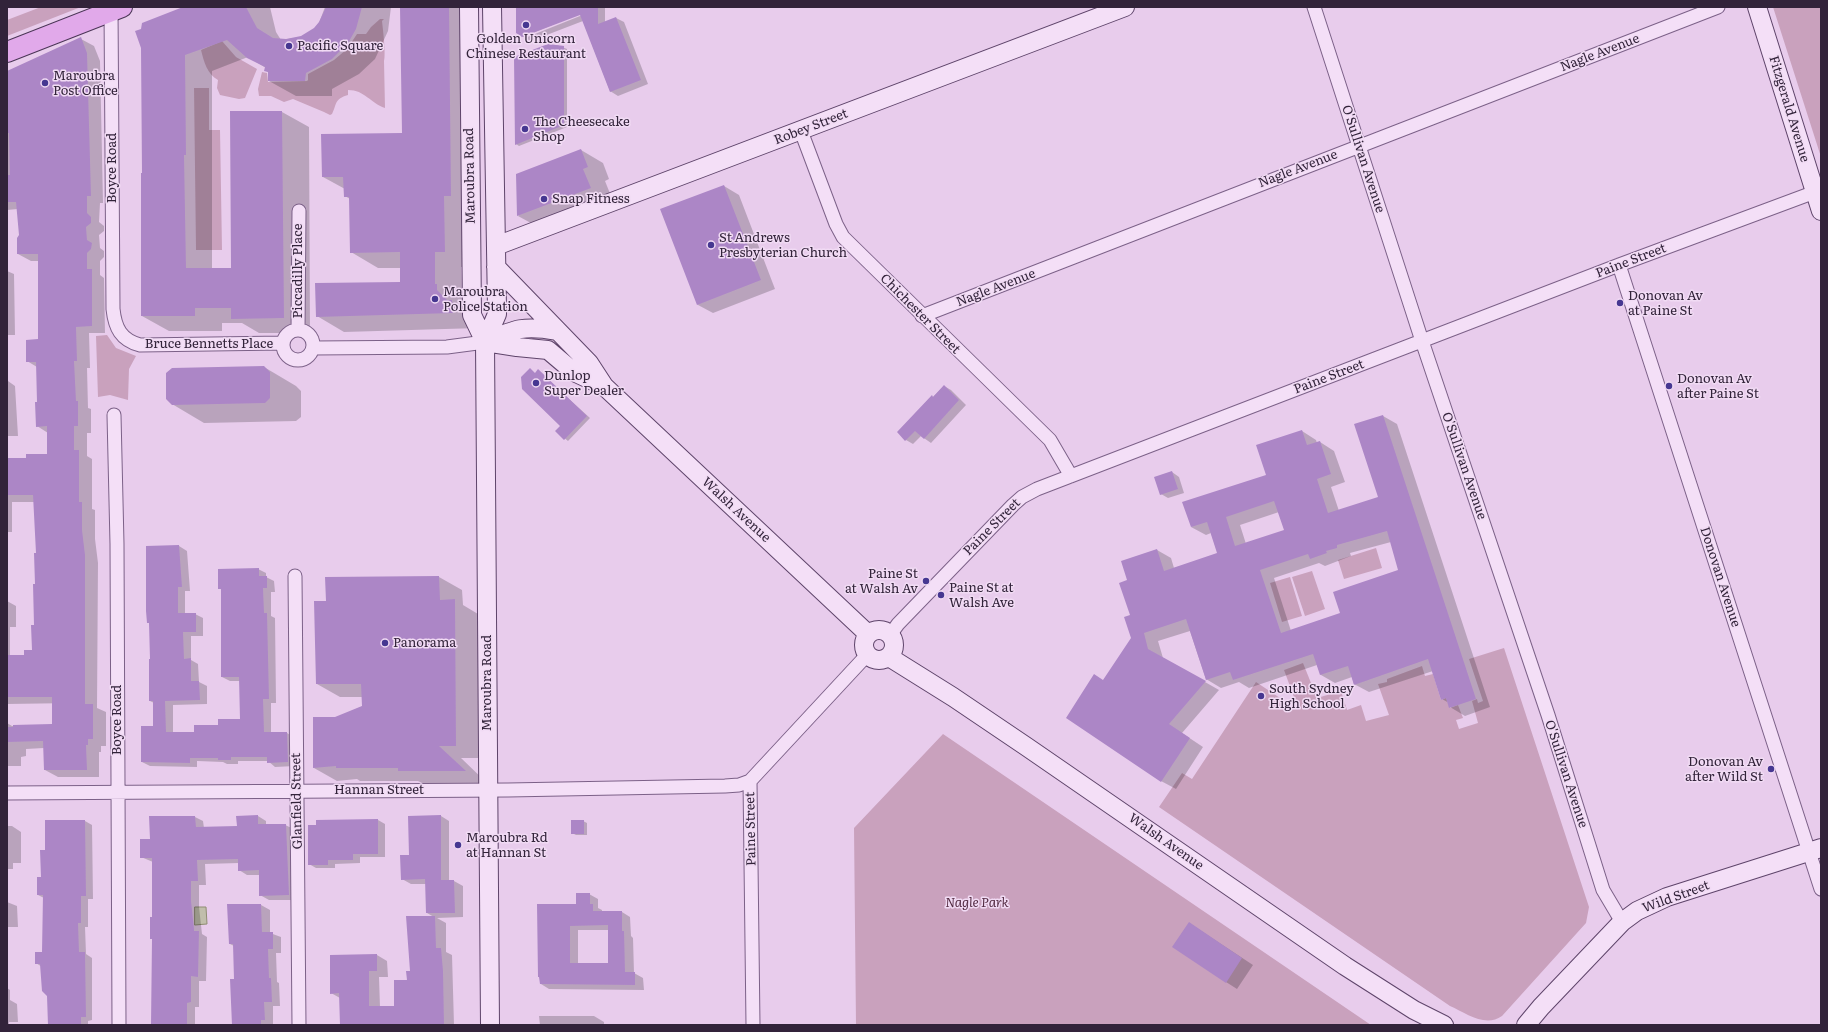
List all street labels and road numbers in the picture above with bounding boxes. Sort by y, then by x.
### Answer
street label: Nagle Avenue [1558,31,1642,75]
street label: Fitzgerald Avenue [1765,54,1813,164]
street label: O'Sullivan Avenue [1338,103,1388,215]
street label: Robey Street [772,106,850,148]
street label: Maroubra Road [461,128,479,224]
street label: Boyce Road [104,133,120,203]
street label: Nagle Avenue [1256,147,1340,191]
street label: Piccadilly Place [290,224,306,318]
street label: Paine Street [1594,240,1668,282]
street label: Nagle Avenue [954,266,1038,310]
street label: Chichester Street [877,271,963,357]
street label: Bruce Bennetts Place [145,336,273,352]
street label: Paine Street [1292,356,1366,398]
street label: O'Sullivan Avenue [1438,410,1490,522]
street label: Walsh Avenue [698,474,774,546]
street label: Paine Street [960,495,1024,559]
street label: Donovan Avenue [1696,525,1744,629]
street label: Maroubra Road [479,635,495,731]
street label: Boyce Road [109,685,125,755]
street label: O'Sullivan Avenue [1541,718,1591,830]
street label: Glanfield Street [288,753,306,849]
street label: Hannan Street [334,782,424,798]
street label: Paine Street [743,792,759,866]
street label: Walsh Avenue [1125,810,1207,874]
street label: Wild Street [1640,878,1712,916]

